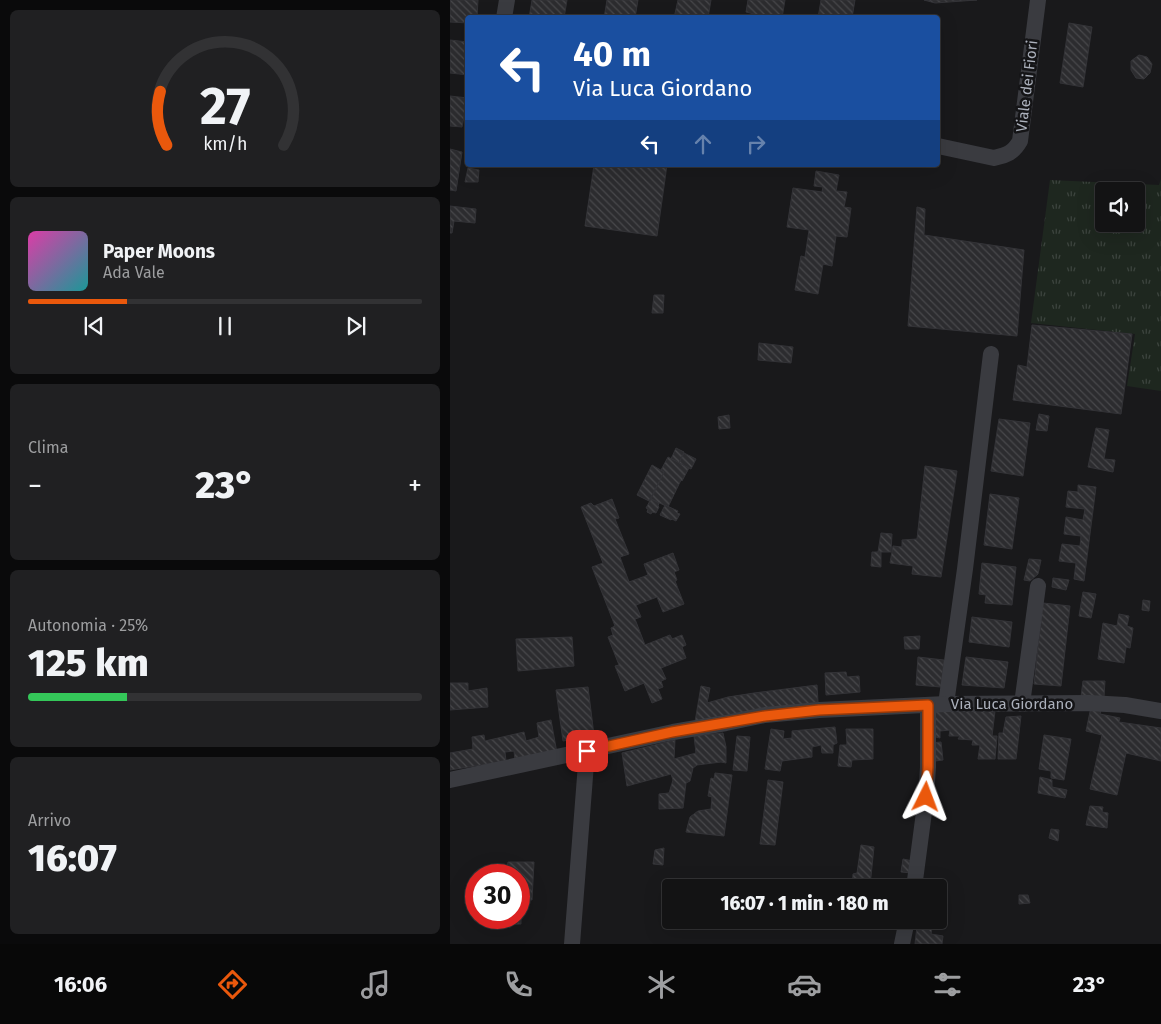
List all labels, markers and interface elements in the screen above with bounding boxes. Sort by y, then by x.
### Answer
text: 40 m [573,33,651,75]
icon: left [490,35,555,100]
street label: Viale dei Fiori [1012,39,1042,133]
text: 27 [200,75,250,138]
text: Via Luca Giordano [573,75,752,102]
icon: left [636,130,664,158]
icon: ahead [689,130,717,158]
icon: right [742,130,770,158]
text: km/h [203,133,247,155]
map controls [1095,182,1145,232]
button: sound [1095,182,1145,232]
text: Paper Moons [103,240,215,263]
text: Ada Vale [103,263,165,282]
icon: previous [80,312,108,340]
icon: pause [211,312,239,340]
icon: next [342,312,370,340]
text: Clima [28,438,68,457]
text: 23° [195,462,255,508]
text: − [28,469,42,502]
text: + [408,469,422,502]
text: Autonomia · 25% [28,616,148,635]
text: 125 km [28,640,149,686]
street label: Via Luca Giordano [951,695,1073,713]
pin [566,730,608,772]
icon: arrive [573,737,601,765]
position arrow [899,770,951,822]
text: Arrivo [28,811,71,830]
text: 16:07 [28,835,117,881]
speed limit sign: 30 [465,864,530,929]
text: 16:07 · 1 min · 180 m [720,892,889,915]
icon: directions [215,967,250,1002]
icon: music [358,967,393,1002]
icon: phone [501,967,536,1002]
icon: climate [644,967,679,1002]
icon: car [787,967,822,1002]
icon: filters [930,967,965,1002]
text: 16:06 [54,971,107,998]
text: 23° [1073,971,1107,998]

